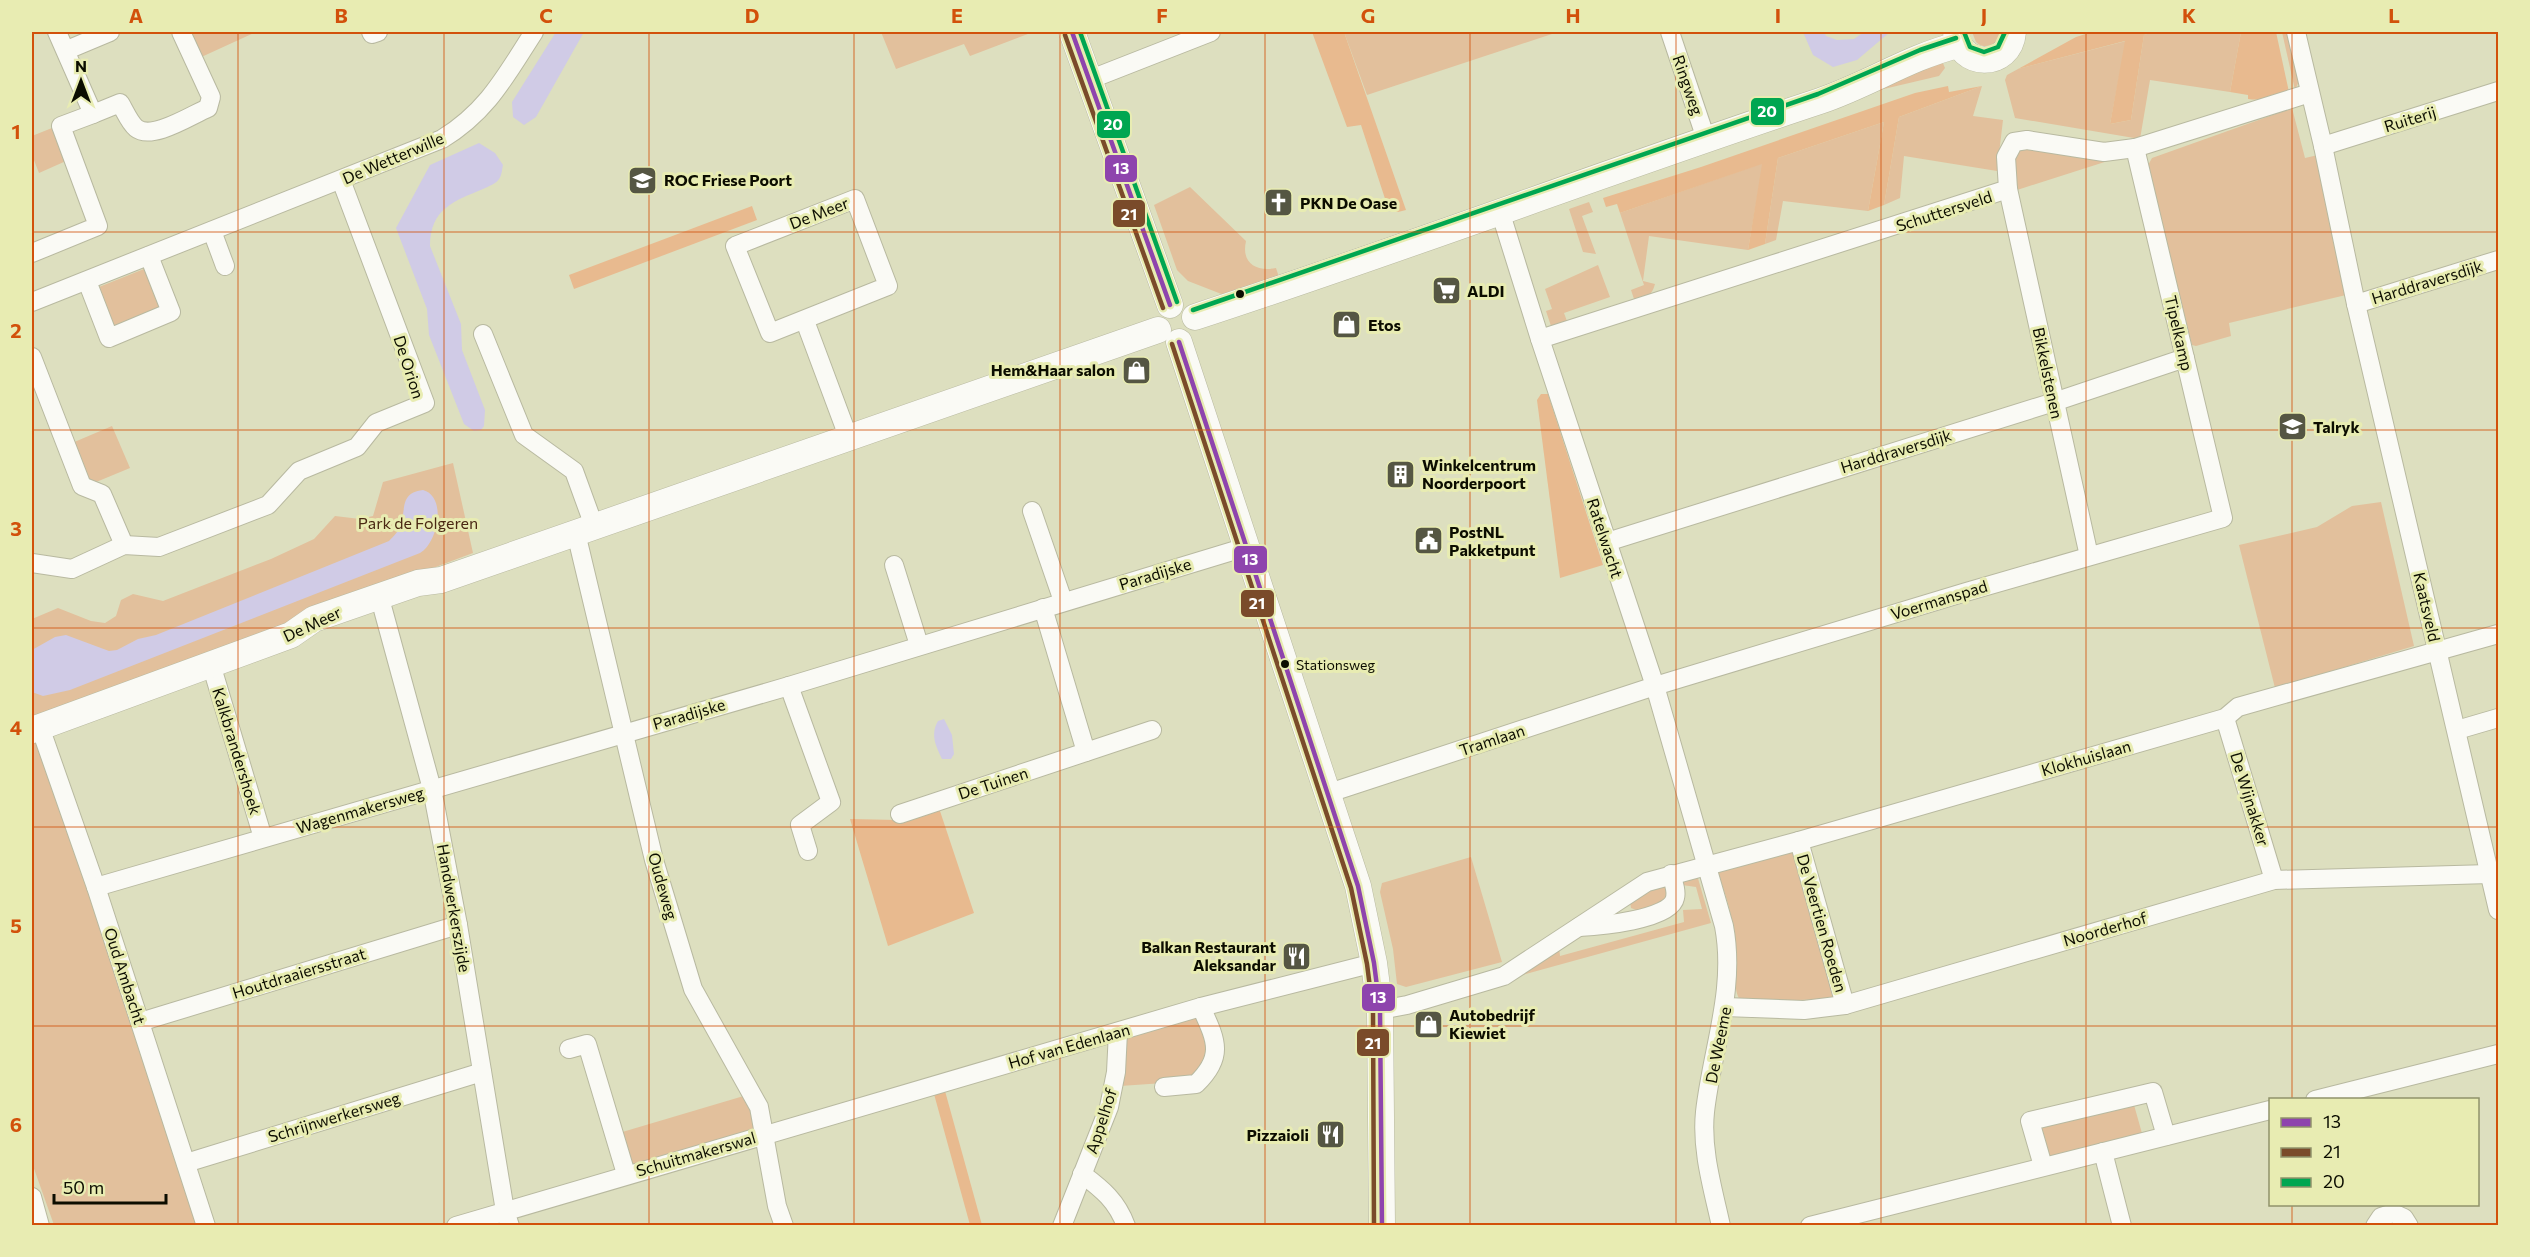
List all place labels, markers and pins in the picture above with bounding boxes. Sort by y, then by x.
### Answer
school or university icon: ROC Friese Poort [627,164,659,196]
place label: ROC Friese Poort [664,170,792,189]
church icon: PKN De Oase [1263,187,1295,219]
place label: PKN De Oase [1300,193,1397,212]
supermarket icon: ALDI [1430,275,1462,307]
place label: ALDI [1467,281,1505,300]
unlabelled marker [1234,288,1246,300]
shop icon: Etos [1331,309,1363,341]
place label: Etos [1368,315,1401,334]
shop icon: Hem&Haar salon [1120,354,1152,386]
place label: Hem&Haar salon [991,360,1115,379]
school or university icon: Talryk [2276,411,2308,443]
place label: Talryk [2313,417,2360,436]
place label: Winkelcentrum Noorderpoort [1422,455,1536,492]
building icon: Winkelcentrum Noorderpoort [1385,458,1417,490]
place label: PostNL Pakketpunt [1449,522,1536,559]
public building icon: PostNL Pakketpunt [1412,525,1444,557]
place label: Stationsweg [1296,656,1375,673]
marker: Stationsweg [1279,658,1291,670]
place label: Balkan Restaurant Aleksandar [1141,937,1276,974]
restaurant icon: Balkan Restaurant Aleksandar [1281,940,1313,972]
place label: Autobedrijf Kiewiet [1449,1005,1535,1042]
shop icon: Autobedrijf Kiewiet [1412,1008,1444,1040]
restaurant icon: Pizzaioli [1314,1119,1346,1151]
place label: Pizzaioli [1246,1125,1309,1144]

